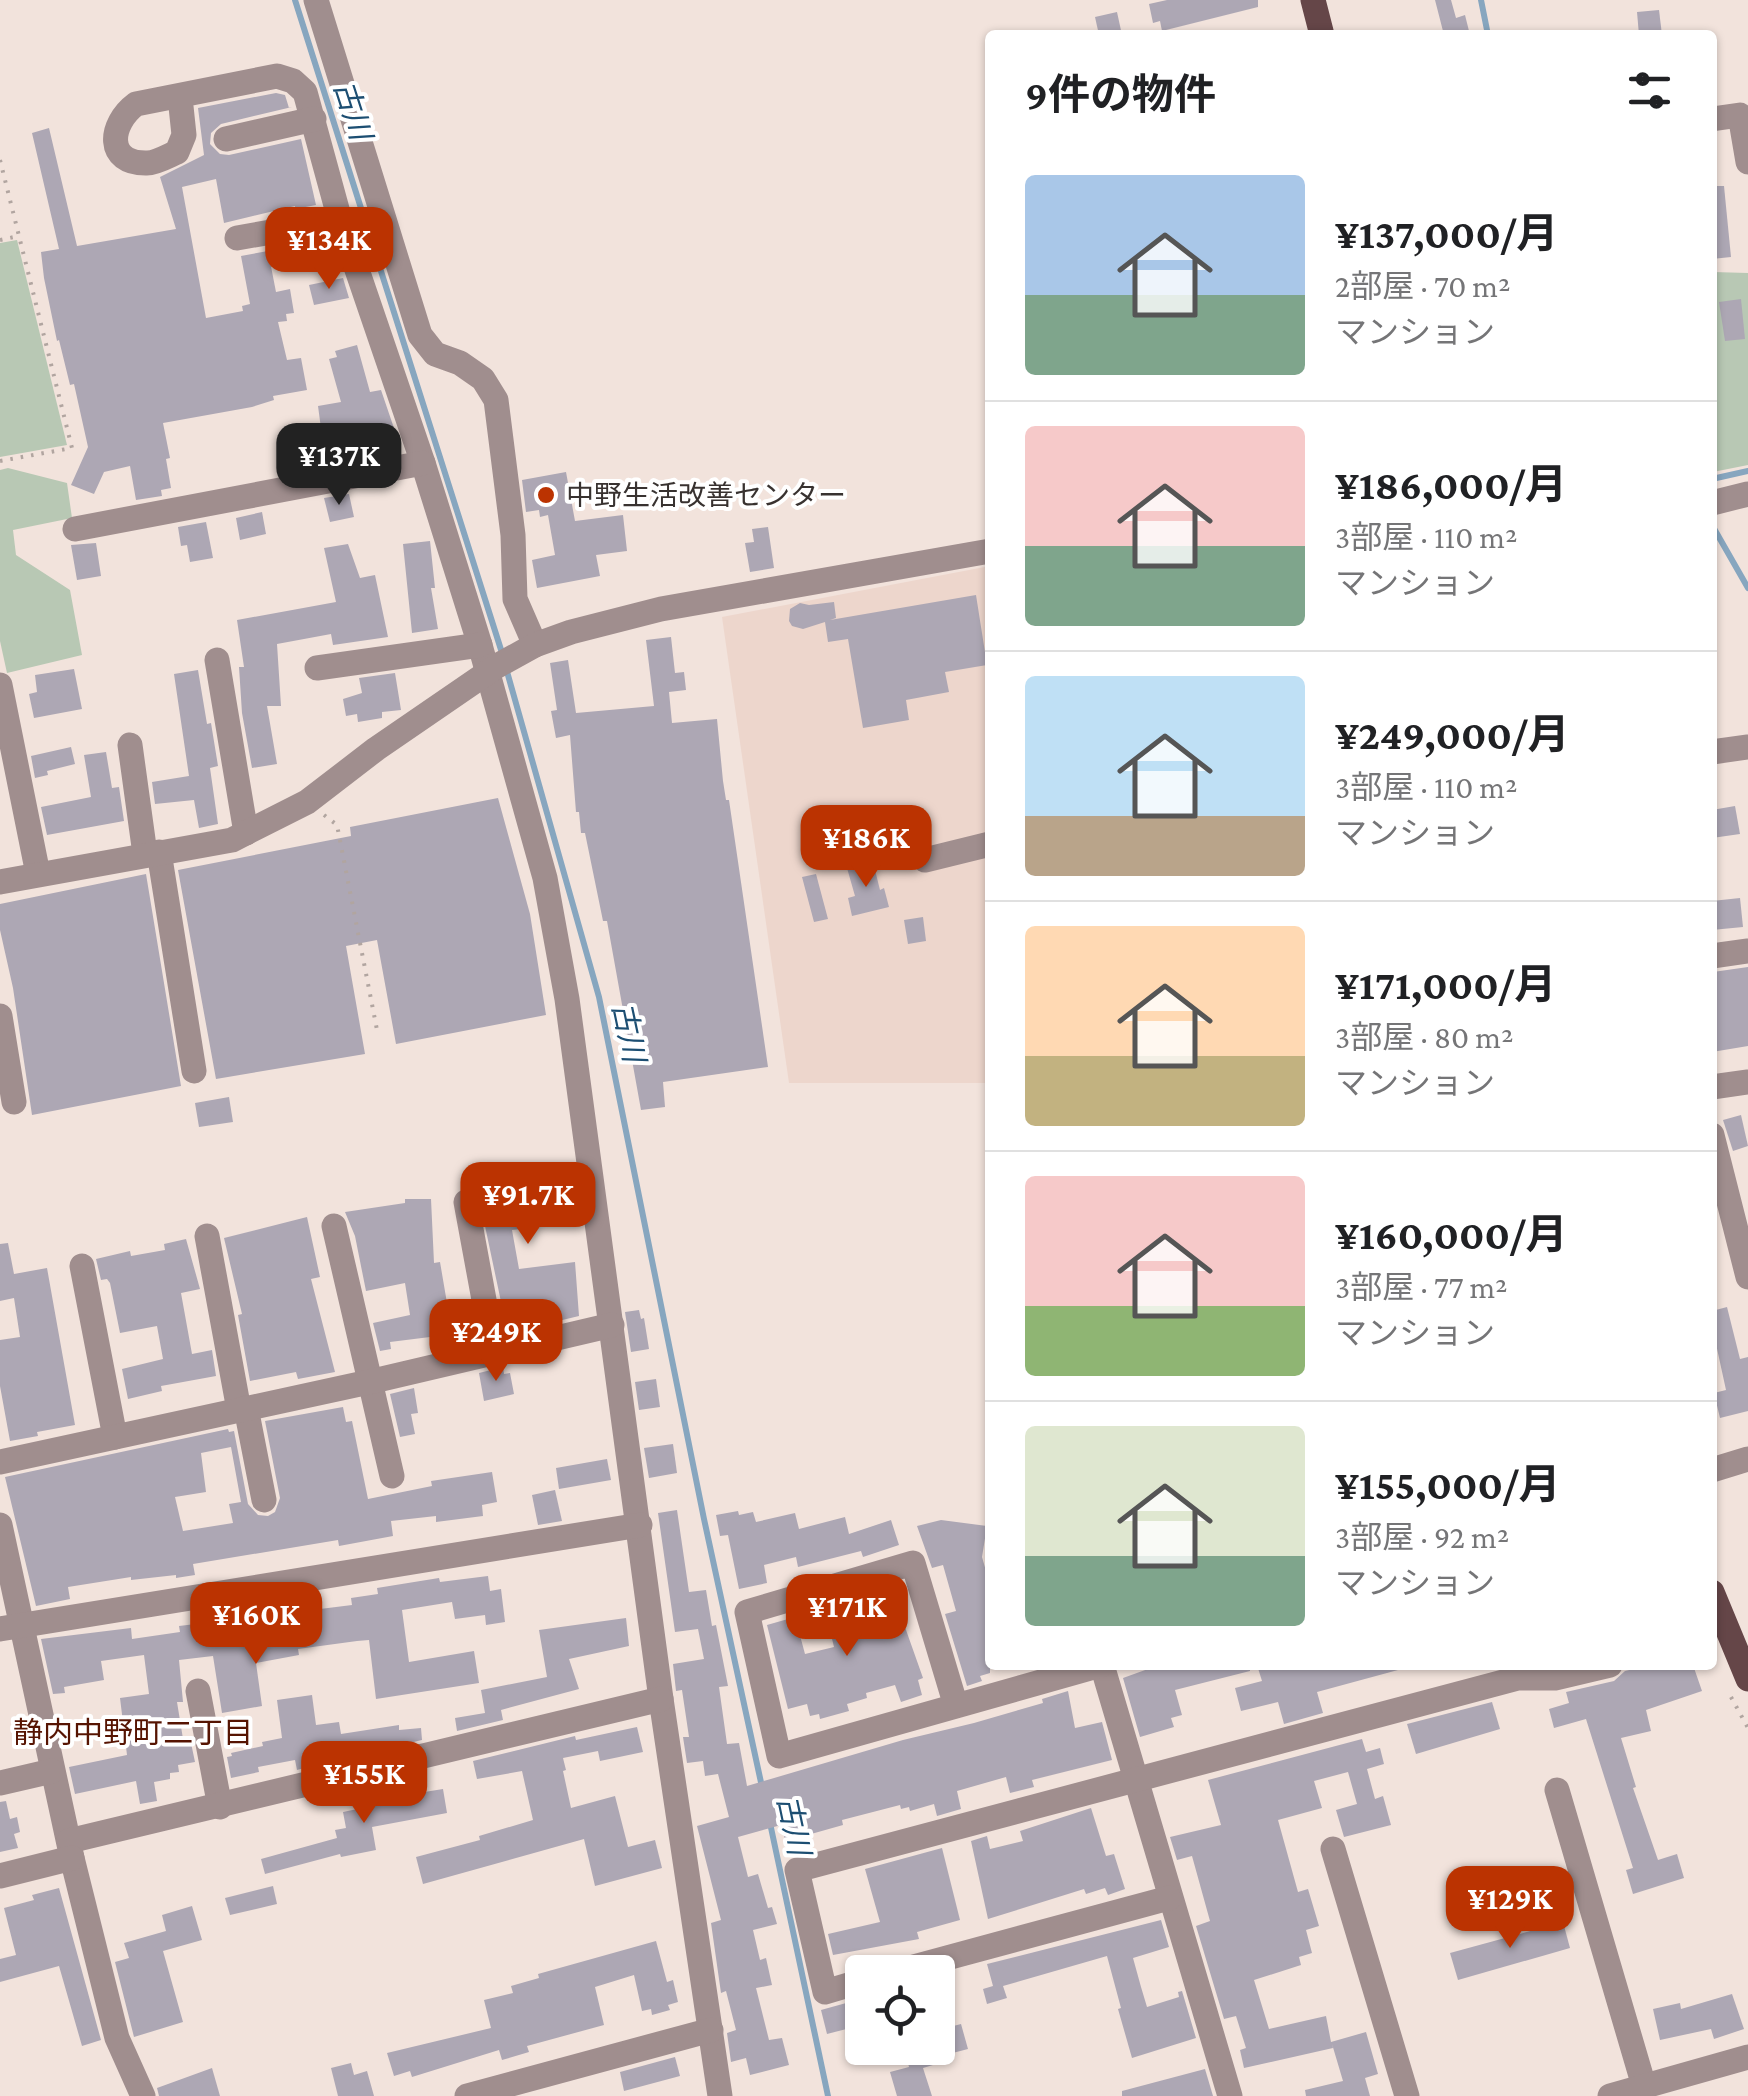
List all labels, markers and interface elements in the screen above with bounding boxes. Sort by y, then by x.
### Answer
icon: filters [1622,63,1677,118]
text: 9件の物件 [1025,71,1216,118]
water label: 古川 [328,76,379,146]
pin: ¥134K [259,207,399,292]
text: ¥137,000/月 [1335,210,1558,257]
icon: home [1105,215,1225,335]
text: ¥134K [287,221,371,257]
text: 2部屋 · 70 m² [1335,268,1511,304]
text: マンション [1335,314,1495,350]
pin: ¥137K [269,423,409,508]
text: ¥137K [298,437,380,473]
text: ¥186,000/月 [1335,461,1567,508]
icon: home [1105,466,1225,586]
place label: 中野生活改善センター [566,480,846,511]
marker: 中野生活改善センター [535,484,557,506]
text: 3部屋 · 110 m² [1335,519,1517,555]
text: マンション [1335,565,1495,601]
text: ¥249,000/月 [1335,711,1570,758]
icon: home [1105,716,1225,836]
text: 3部屋 · 110 m² [1335,769,1517,805]
pin: ¥186K [796,805,936,890]
text: マンション [1335,815,1495,851]
text: ¥186K [823,819,909,855]
text: ¥171,000/月 [1335,961,1556,1008]
icon: home [1105,966,1225,1086]
water label: 古川 [607,999,652,1068]
text: 3部屋 · 80 m² [1335,1019,1513,1055]
text: マンション [1335,1065,1495,1101]
pin: ¥91.7K [447,1162,609,1247]
text: ¥91.7K [482,1176,574,1212]
text: ¥160,000/月 [1335,1211,1568,1258]
icon: home [1105,1216,1225,1336]
text: 3部屋 · 77 m² [1335,1269,1508,1305]
pin: ¥249K [426,1299,566,1384]
text: ¥249K [451,1313,541,1349]
text: マンション [1335,1315,1495,1351]
text: ¥155,000/月 [1335,1461,1560,1508]
icon: home [1105,1466,1225,1586]
text: 3部屋 · 92 m² [1335,1519,1509,1555]
text: マンション [1335,1565,1495,1601]
pin: ¥171K [777,1574,917,1659]
pin: ¥160K [186,1582,326,1667]
text: ¥171K [808,1588,886,1624]
text: ¥160K [212,1596,300,1632]
district label: 静内中野町二丁目 [13,1716,253,1749]
pin: ¥155K [294,1741,434,1826]
text: ¥155K [323,1755,405,1791]
water label: 古川 [772,1792,817,1861]
pin: ¥129K [1440,1866,1580,1951]
text: ¥129K [1468,1880,1552,1916]
map controls [845,1955,955,2065]
button: locate [845,1955,955,2065]

